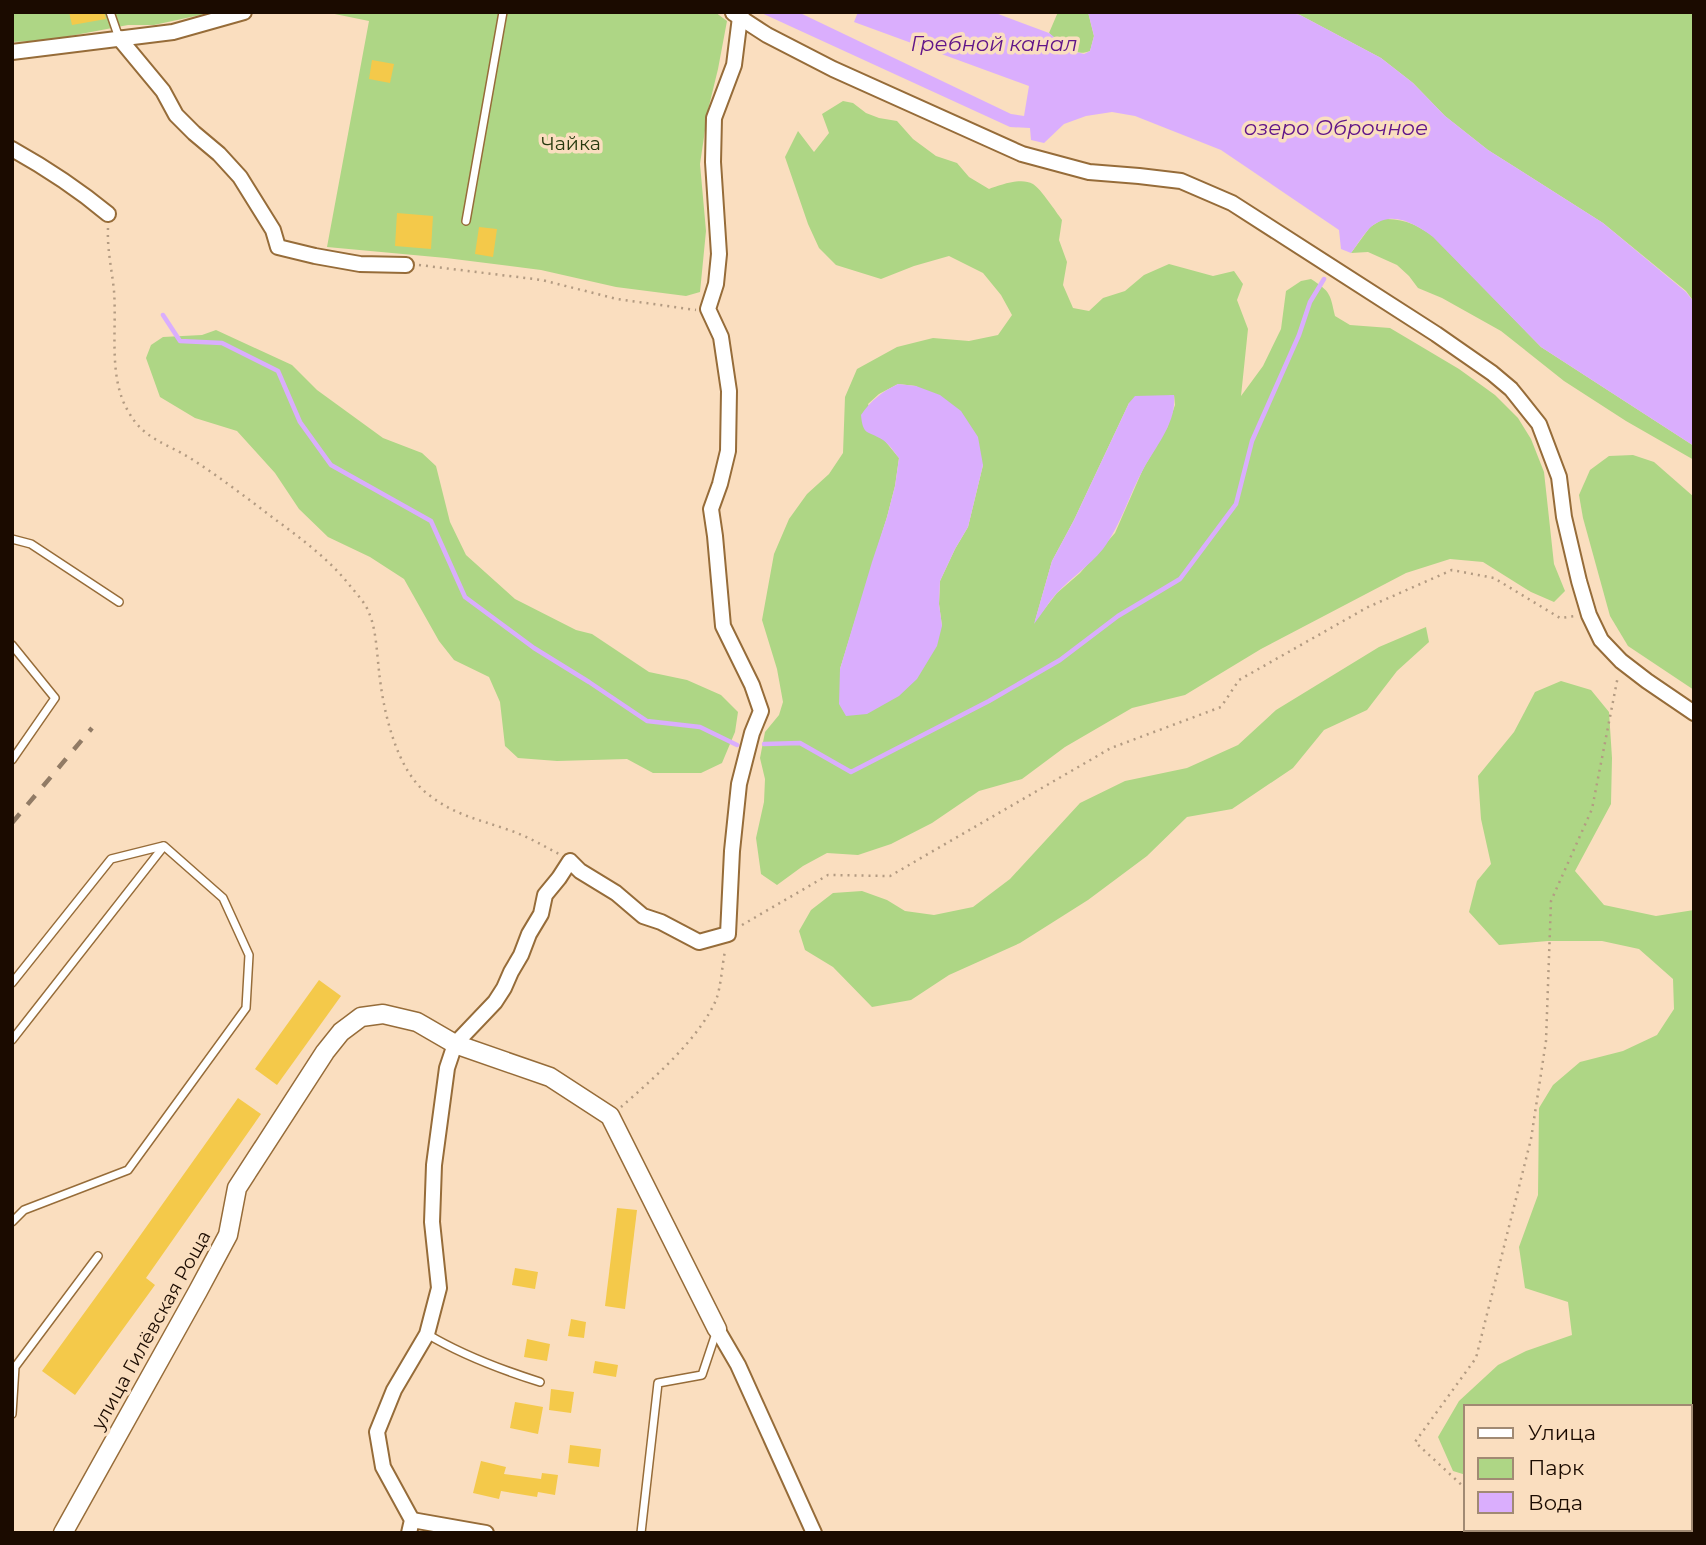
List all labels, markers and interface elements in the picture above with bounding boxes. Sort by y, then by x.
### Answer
water label: Гребной канал [911,31,1077,56]
water label: озеро Оброчное [1244,115,1428,140]
park label: Чайка [541,132,601,155]
street label: улица Гилёвская Роща [86,1226,215,1435]
legend [1464,1405,1692,1531]
text: Улица [1528,1420,1596,1445]
text: Парк [1528,1455,1584,1480]
text: Вода [1528,1490,1583,1515]

